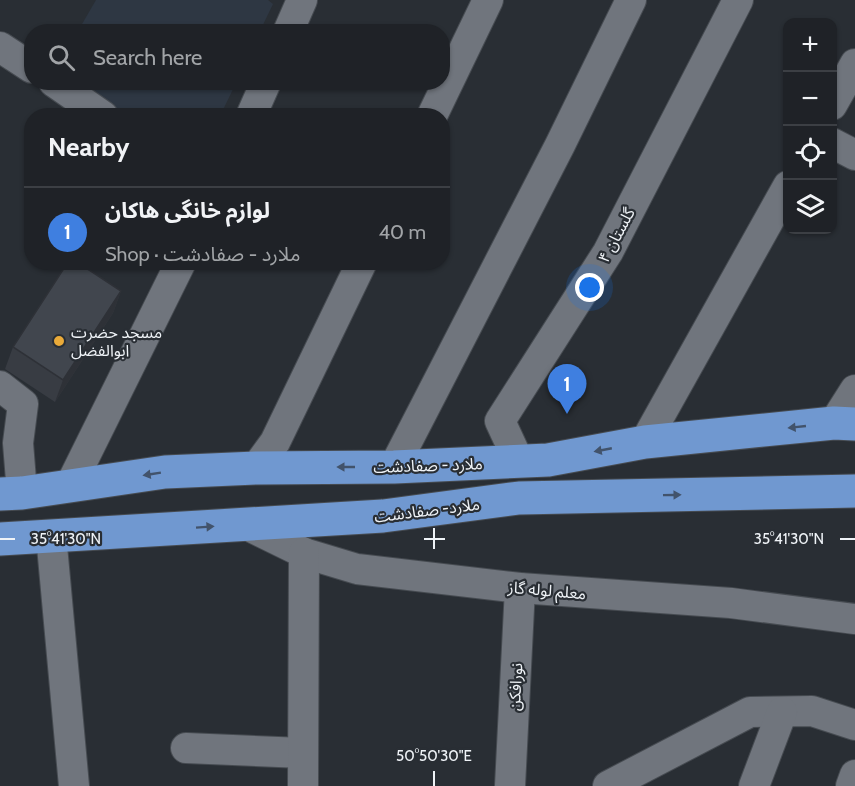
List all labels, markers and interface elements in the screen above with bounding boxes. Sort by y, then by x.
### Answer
map controls [783,18,837,234]
button: + [783,18,837,72]
search box [24,24,450,90]
icon: search [45,41,78,74]
text: Search here [93,44,202,71]
button: − [783,72,837,126]
button: locate [783,126,837,180]
text: Nearby [48,131,129,163]
button: layers [783,180,837,234]
text: لوازم خانگی هاکان [105,197,270,224]
street label: گلستان ۴ [594,204,639,266]
text: 1 [64,220,71,244]
text: 40 m [378,220,426,244]
text: Shop · ملارد - صفادشت [105,242,300,266]
your location [575,273,604,302]
place label: مسجد حضرت ابوالفضل [71,323,162,360]
marker: مسجد حضرت ابوالفضل [52,334,66,348]
pin: 1 [548,364,586,414]
one-way arrow [787,422,806,432]
one-way arrow [594,446,613,455]
street label: ملارد - صفادشت [373,454,483,477]
one-way arrow [337,462,356,472]
one-way arrow [142,470,161,479]
one-way arrow [662,490,681,500]
street label: ملارد- صفادشت [373,495,481,526]
one-way arrow [196,523,215,532]
text: 35°41'30"N [31,530,101,548]
text: 35°41'30"N [754,530,824,548]
street label: معلم لوله گاز [506,578,587,606]
street label: نورافکن [505,663,526,712]
text: 50°50'30"E [396,747,472,765]

